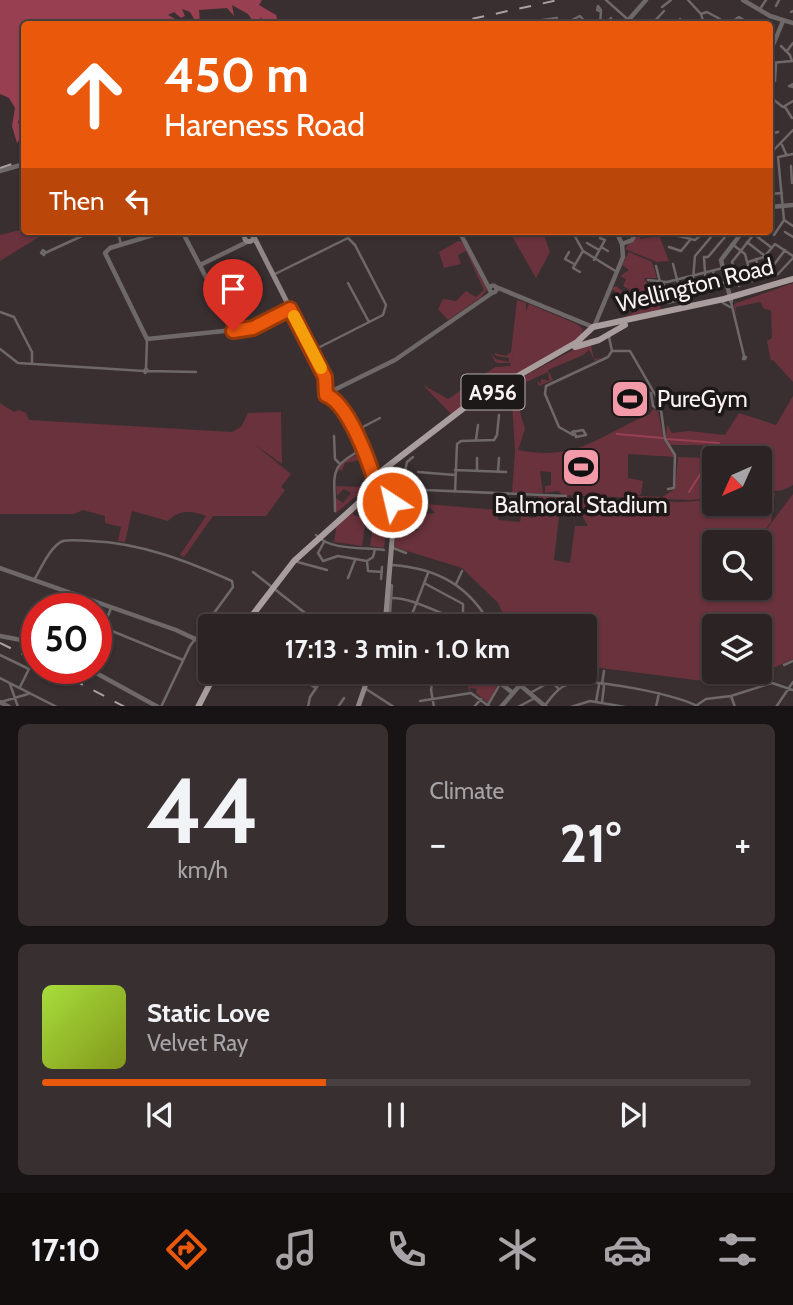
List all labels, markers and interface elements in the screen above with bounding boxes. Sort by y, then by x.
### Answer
text: 450 m [164,45,309,104]
icon: ahead [49,49,140,140]
text: Hareness Road [164,105,365,144]
icon: left [119,182,157,220]
text: Then [49,185,105,217]
street label: Wellington Road [614,252,776,318]
pin [203,259,263,331]
icon: arrive [214,270,252,308]
road number: A956 [462,374,524,410]
sports icon: PureGym [609,378,651,420]
place label: PureGym [657,385,748,413]
sports icon: Balmoral Stadium [560,446,602,488]
north arrow [702,446,772,516]
map controls [702,446,772,684]
position arrow [355,465,429,539]
place label: Balmoral Stadium [494,491,668,519]
button: search [702,530,772,600]
speed limit sign: 50 [21,593,112,684]
button: layers [702,614,772,684]
text: 17:13 · 3 min · 1.0 km [285,633,510,665]
text: 44 [146,755,259,866]
text: Climate [430,777,504,805]
text: 21° [559,812,621,875]
text: − [430,820,446,867]
text: + [734,820,751,867]
text: km/h [178,856,228,884]
text: Static Love [147,997,270,1029]
text: Velvet Ray [147,1029,248,1057]
icon: previous [141,1096,179,1134]
icon: pause [377,1096,415,1134]
icon: next [614,1096,652,1134]
icon: directions [162,1225,211,1274]
icon: music [272,1225,321,1274]
icon: phone [382,1225,431,1274]
icon: climate [493,1225,542,1274]
icon: car [603,1225,652,1274]
icon: filters [713,1225,762,1274]
text: 17:10 [31,1230,100,1269]

